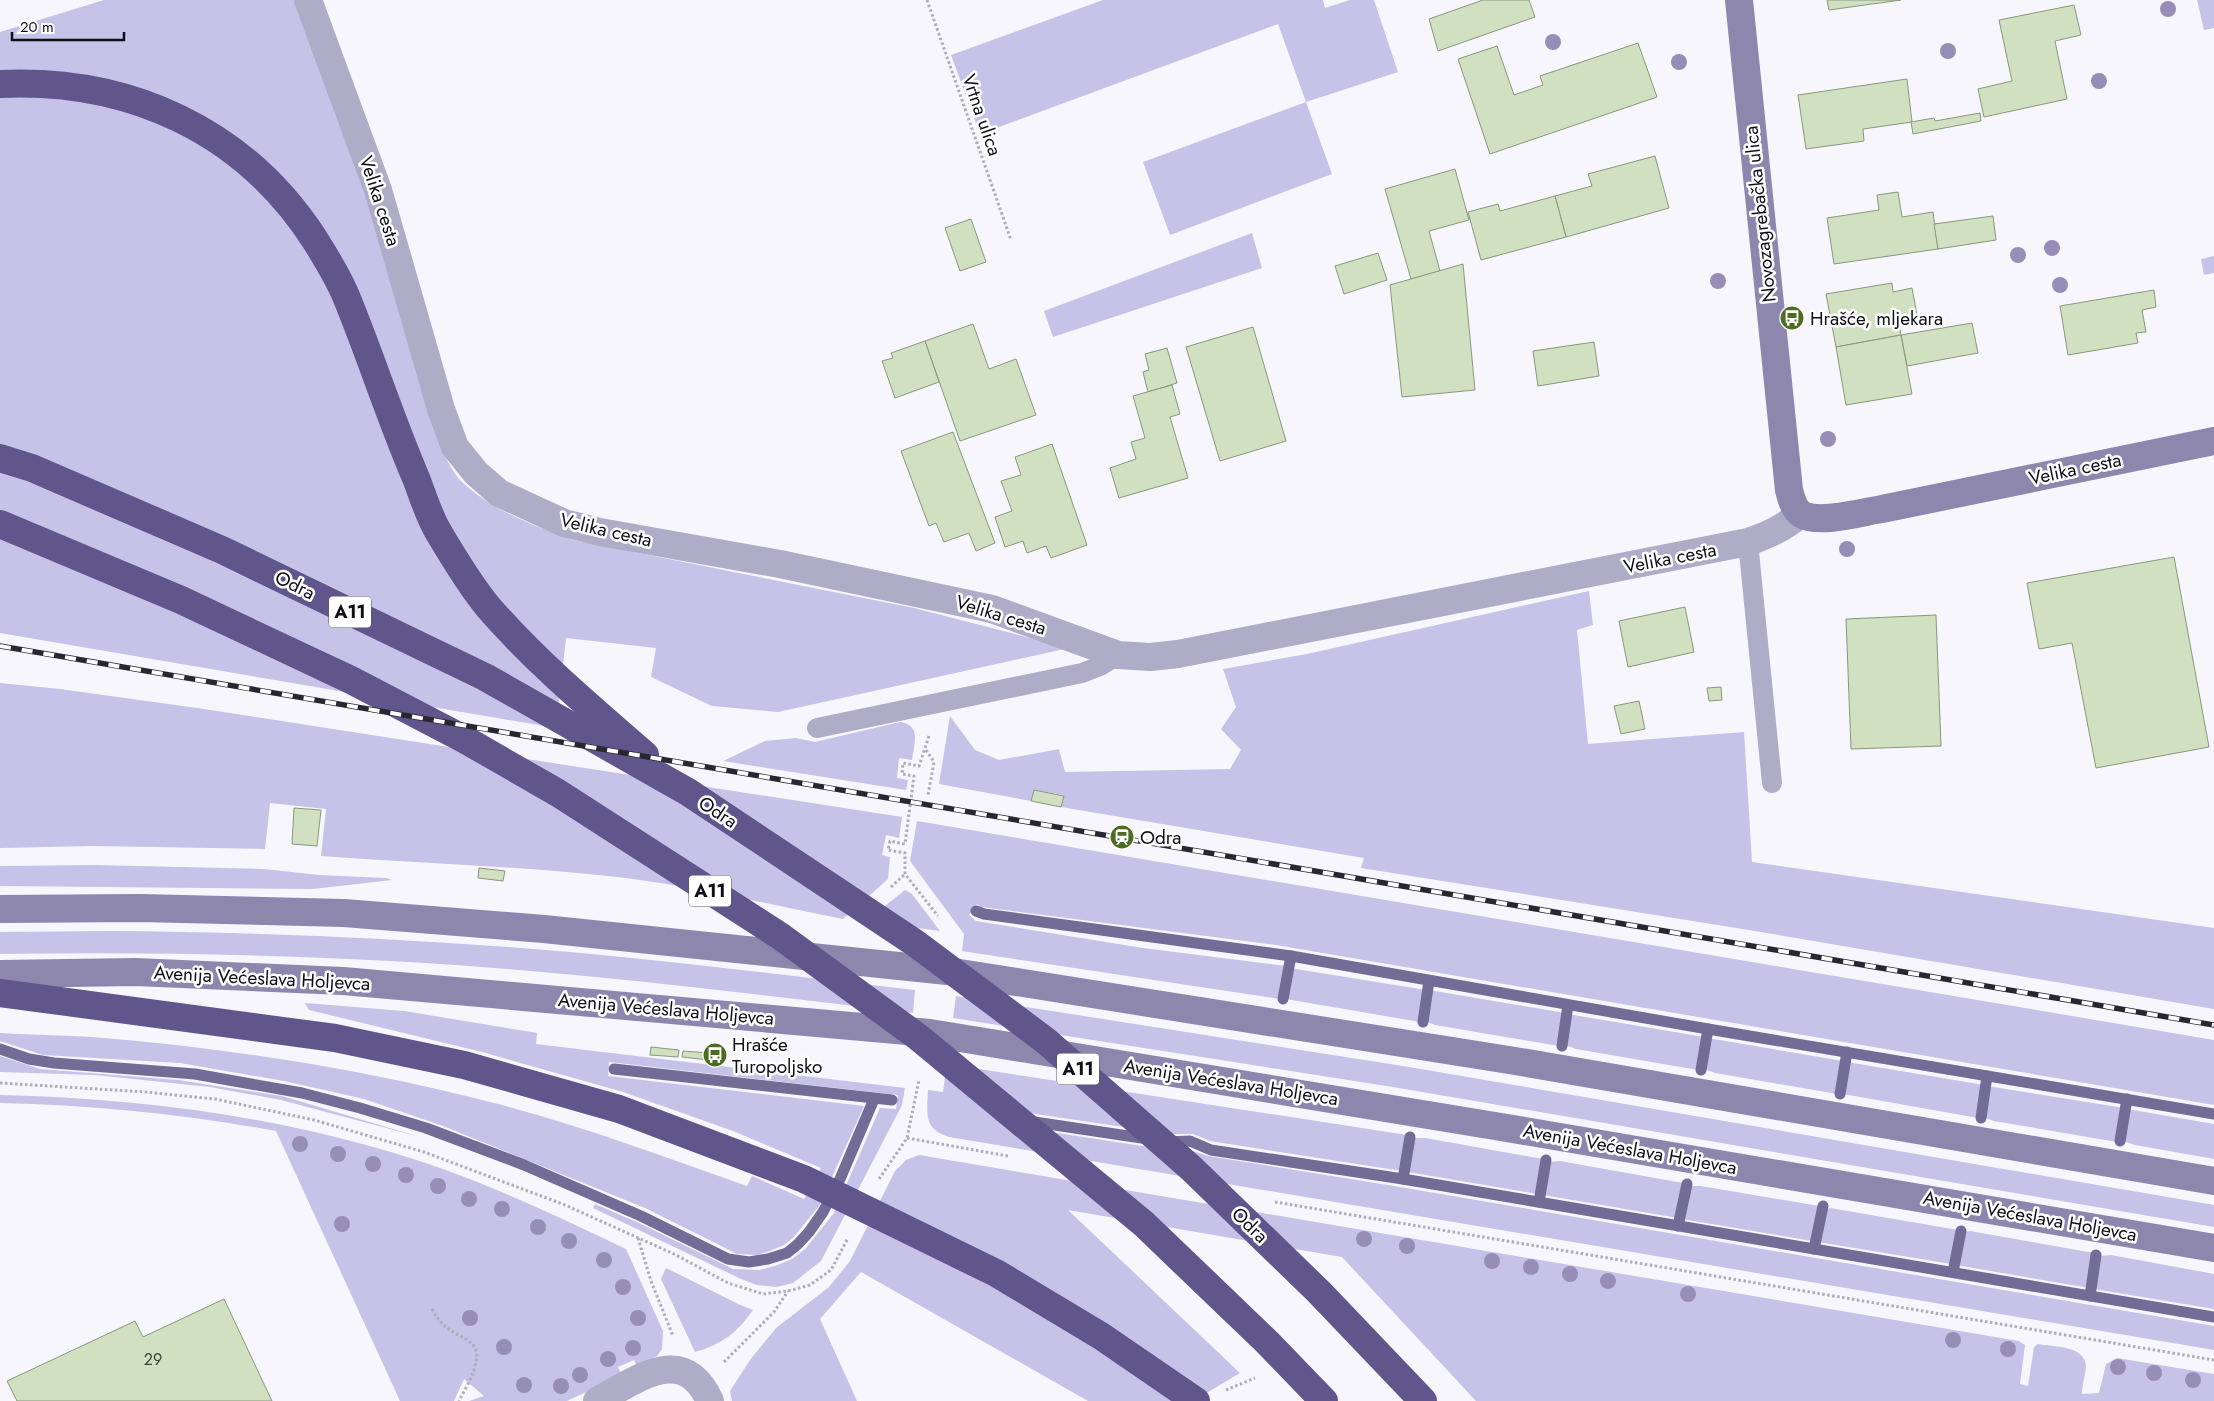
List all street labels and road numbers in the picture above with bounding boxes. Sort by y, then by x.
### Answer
street label: Vrtna ulica [955,71,1009,159]
street label: Novozagrebačka ulica [1737,124,1783,304]
street label: Velika cesta [353,152,407,250]
street label: Velika cesta [2026,446,2124,492]
street label: Velika cesta [557,506,655,554]
street label: Velika cesta [1622,536,1718,580]
street label: Odra [270,564,320,606]
street label: Velika cesta [952,588,1050,642]
road number: A11 [329,596,371,628]
street label: Odra [693,789,743,835]
road number: A11 [689,876,731,906]
street label: Avenija Većeslava Holjevca [153,959,371,997]
street label: Avenija Većeslava Holjevca [557,986,775,1032]
street label: Avenija Većeslava Holjevca [1122,1052,1340,1112]
road number: A11 [1057,1054,1099,1084]
street label: Avenija Većeslava Holjevca [1521,1117,1739,1181]
street label: Avenija Većeslava Holjevca [1921,1184,2139,1248]
street label: Odra [1226,1201,1274,1249]

